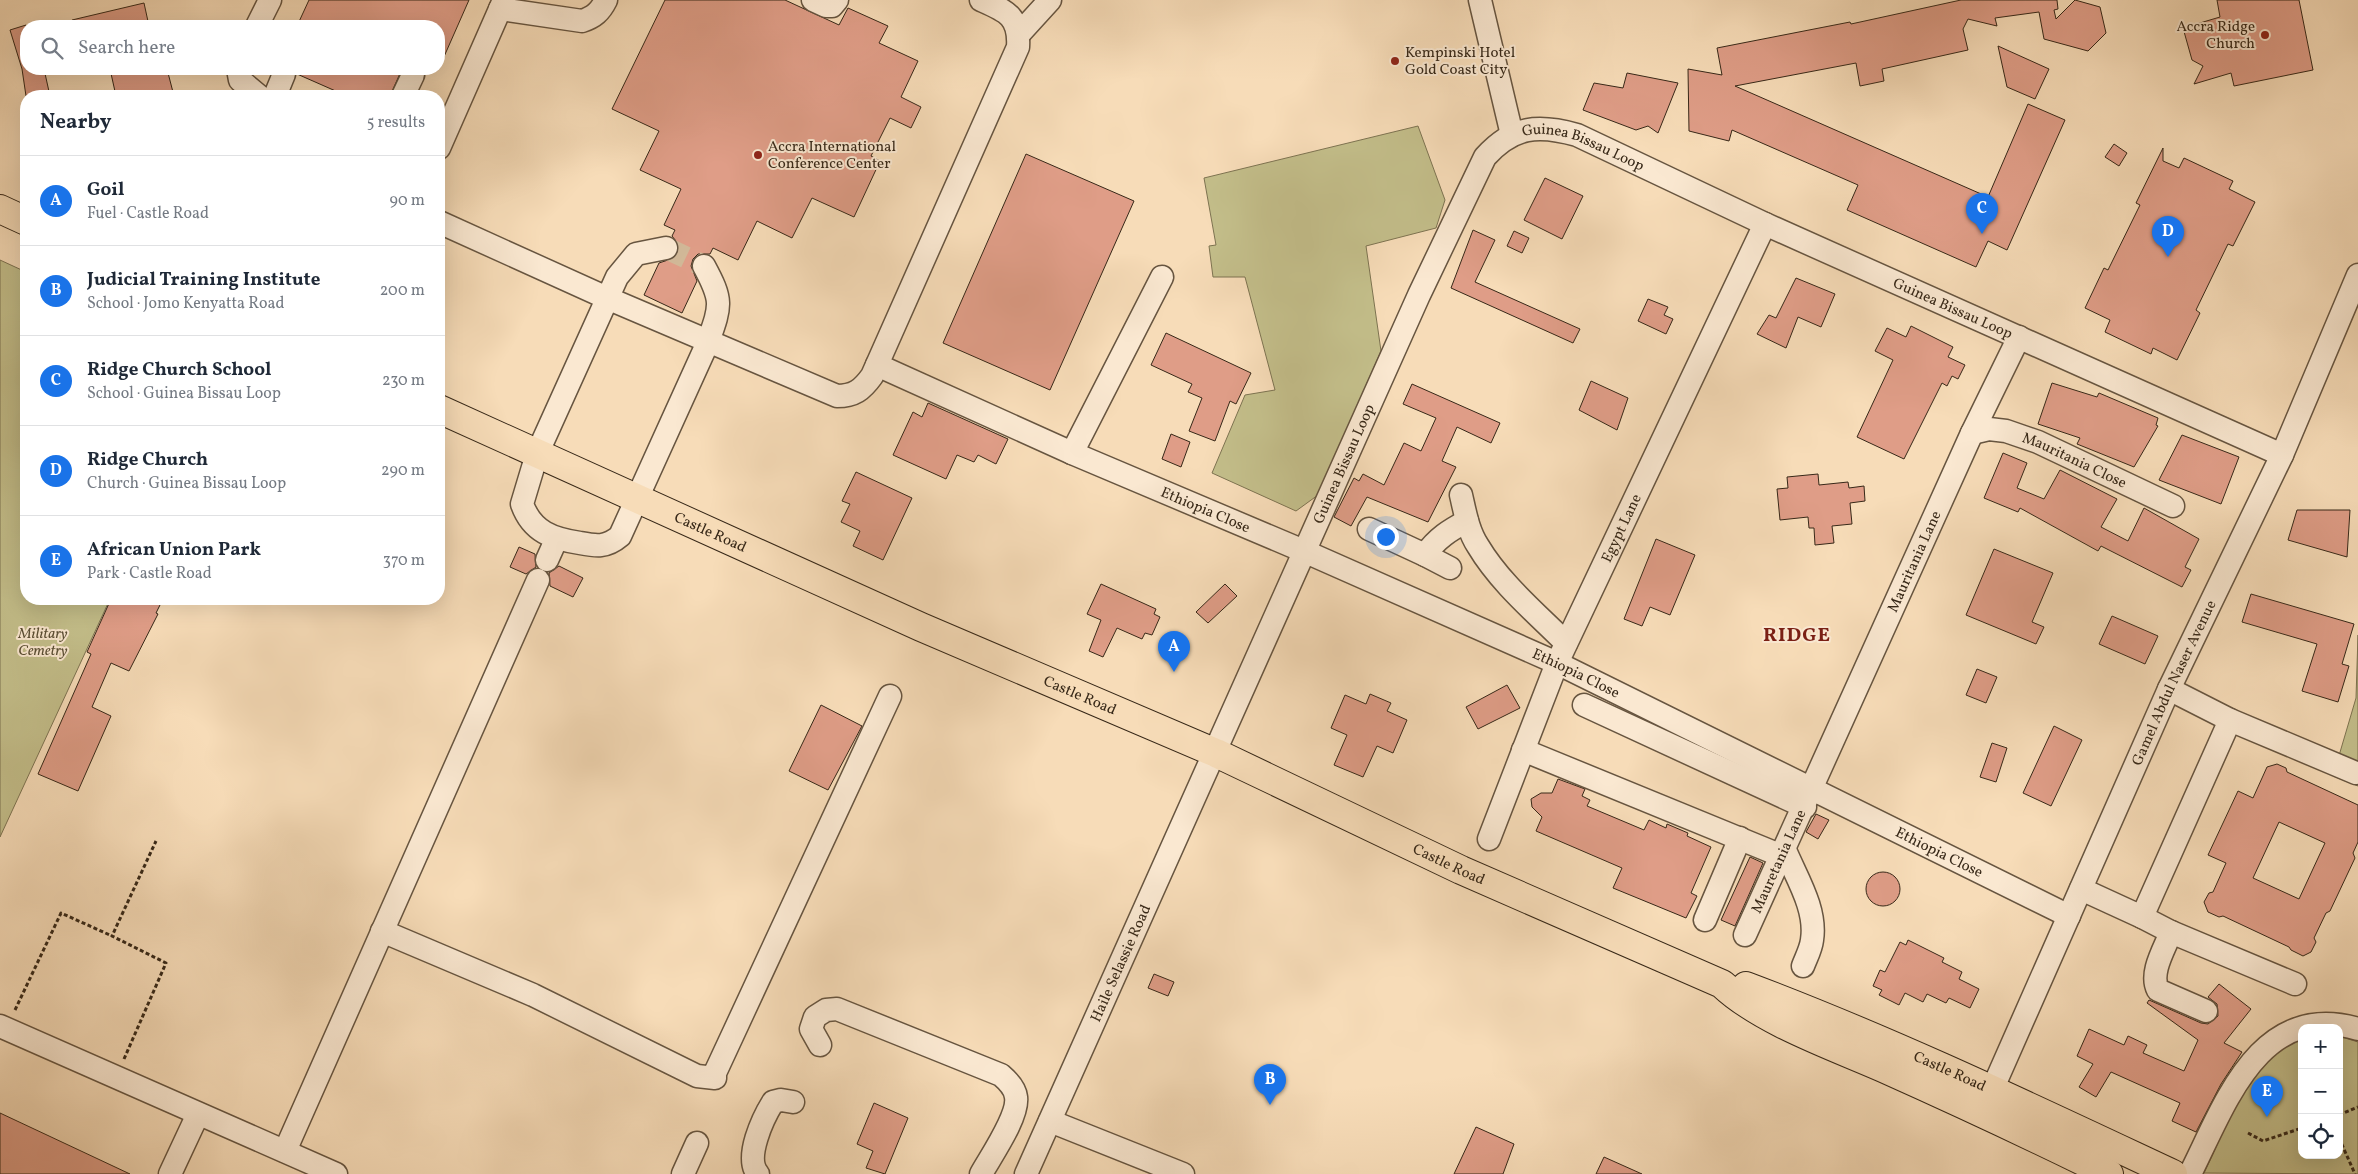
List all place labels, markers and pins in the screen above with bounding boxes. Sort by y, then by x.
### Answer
place label: Accra Ridge Church [2177,17,2255,55]
marker: Accra Ridge Church [2259,29,2271,41]
place label: Kempinski Hotel Gold Coast City [1405,43,1515,81]
marker: Kempinski Hotel Gold Coast City [1389,55,1401,67]
place label: Accra International Conference Center [768,137,896,175]
marker: Accra International Conference Center [752,149,764,161]
pin: C [1966,193,1998,234]
pin: D [2152,216,2184,257]
pin: A [1158,631,1190,672]
pin: B [1254,1064,1286,1105]
pin: E [2251,1076,2283,1117]

